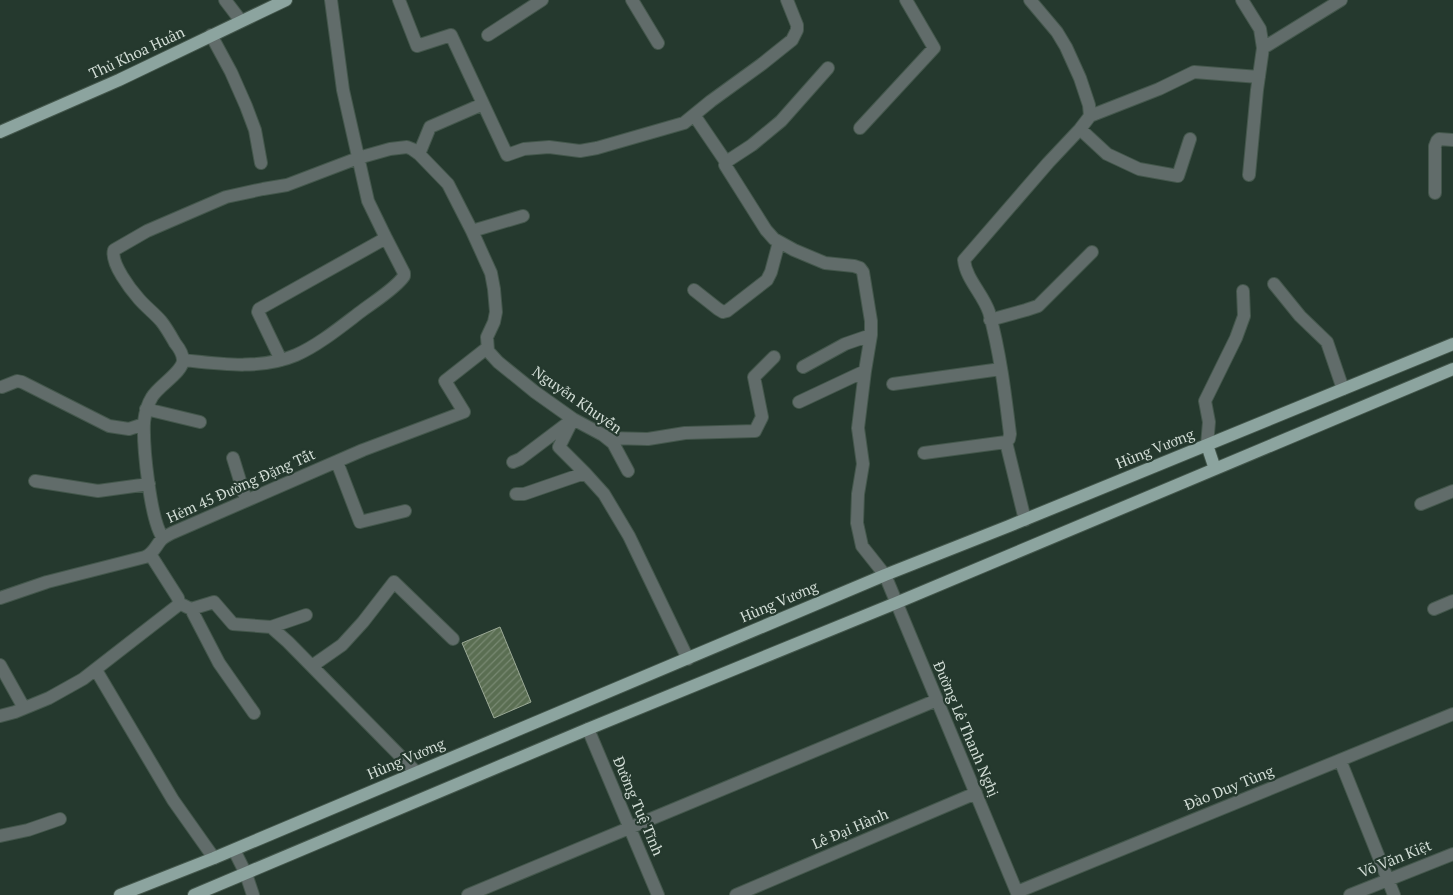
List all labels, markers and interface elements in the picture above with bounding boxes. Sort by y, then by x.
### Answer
street label: Thủ Khoa Huân [86,21,188,83]
street label: Nguyễn Khuyến [529,361,626,438]
street label: Hùng Vương [1113,423,1198,473]
street label: Hẻm 45 Đường Đặng Tất [163,443,318,527]
street label: Hùng Vương [737,575,822,626]
street label: Đường Lê Thanh Nghị [929,658,1005,799]
street label: Hùng Vương [364,732,449,783]
street label: Đường Tuệ Tĩnh [609,753,669,859]
street label: Đào Duy Tùng [1181,760,1277,814]
street label: Lê Đại Hành [808,803,891,853]
street label: Võ Văn Kiệt [1355,834,1434,882]

